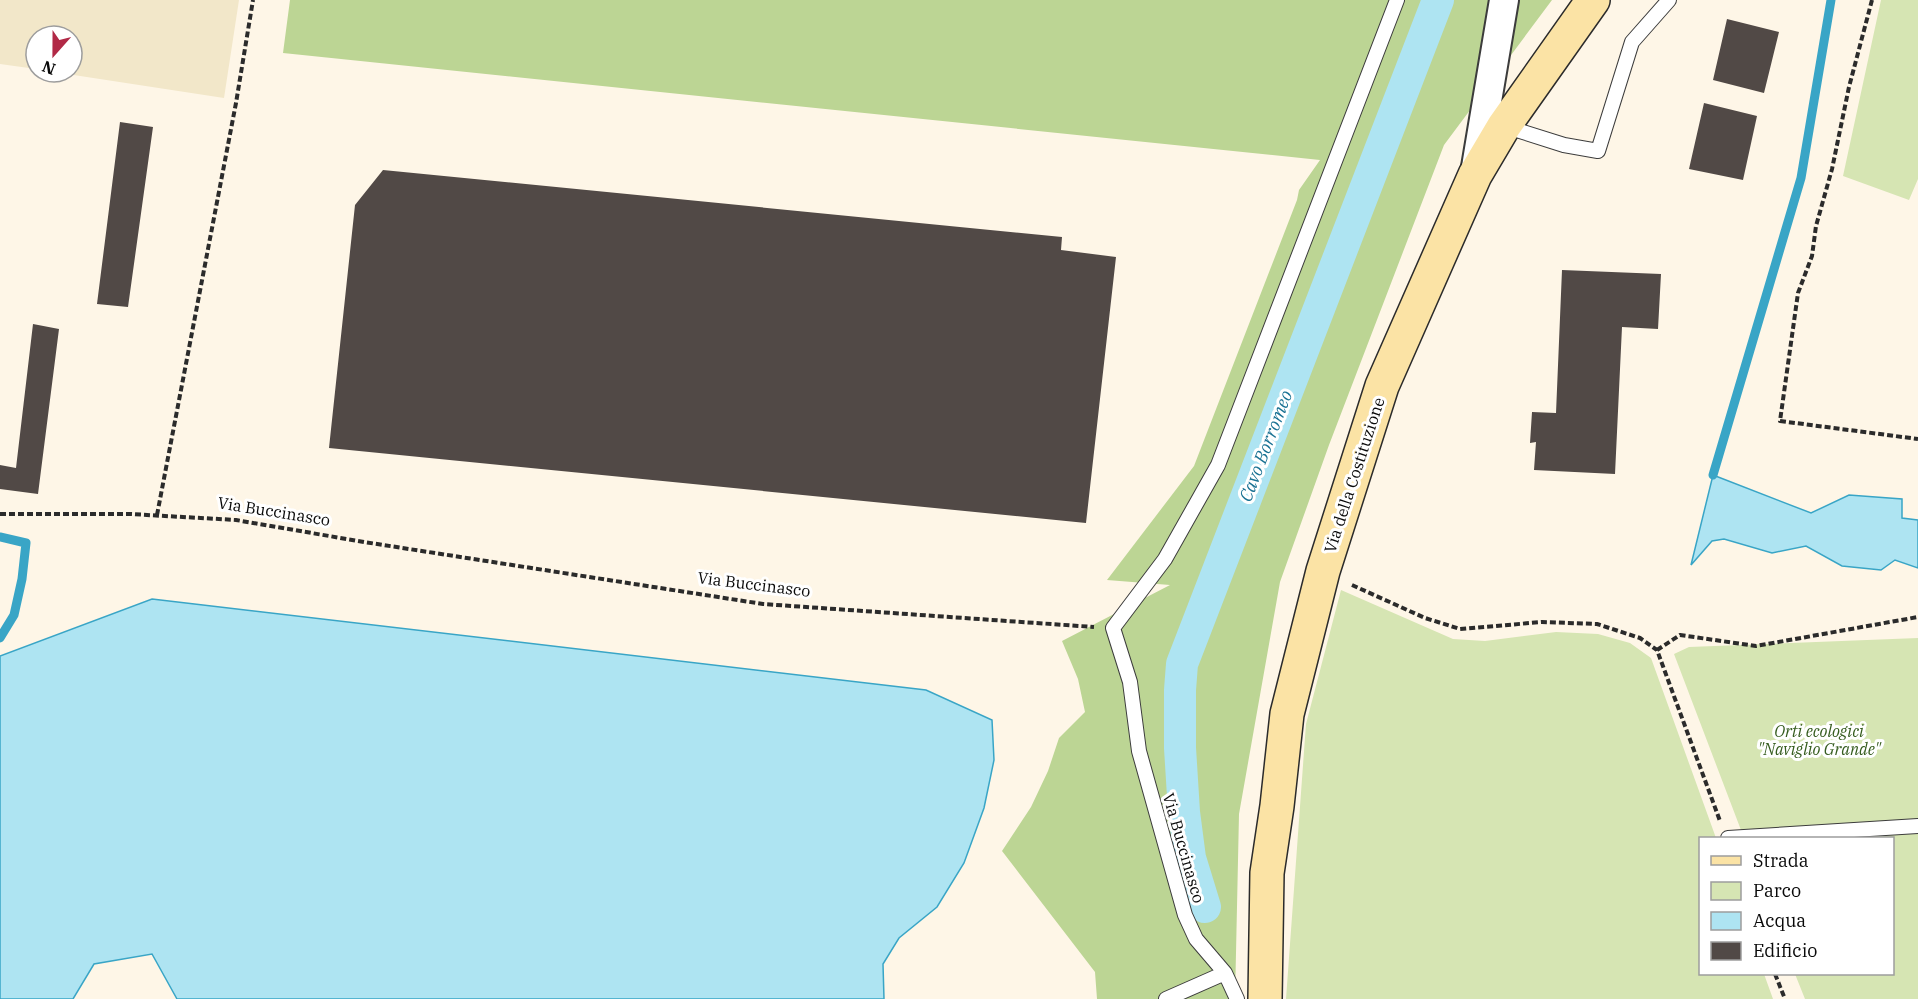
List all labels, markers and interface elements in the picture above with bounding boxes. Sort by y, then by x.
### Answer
north arrow [24,24,84,84]
text: N [39,56,58,80]
water label: Cavo Borromeo [1234,387,1297,505]
street label: Via della Costituzione [1319,395,1389,555]
street label: Via Buccinasco [216,492,332,530]
street label: Via Buccinasco [696,567,812,601]
park label: Orti ecologici "Naviglio Grande" [1757,721,1882,759]
street label: Via Buccinasco [1159,791,1209,905]
legend [1699,837,1894,975]
text: Strada [1753,849,1809,872]
text: Parco [1753,879,1801,902]
text: Acqua [1753,909,1806,932]
text: Edificio [1753,939,1817,962]

